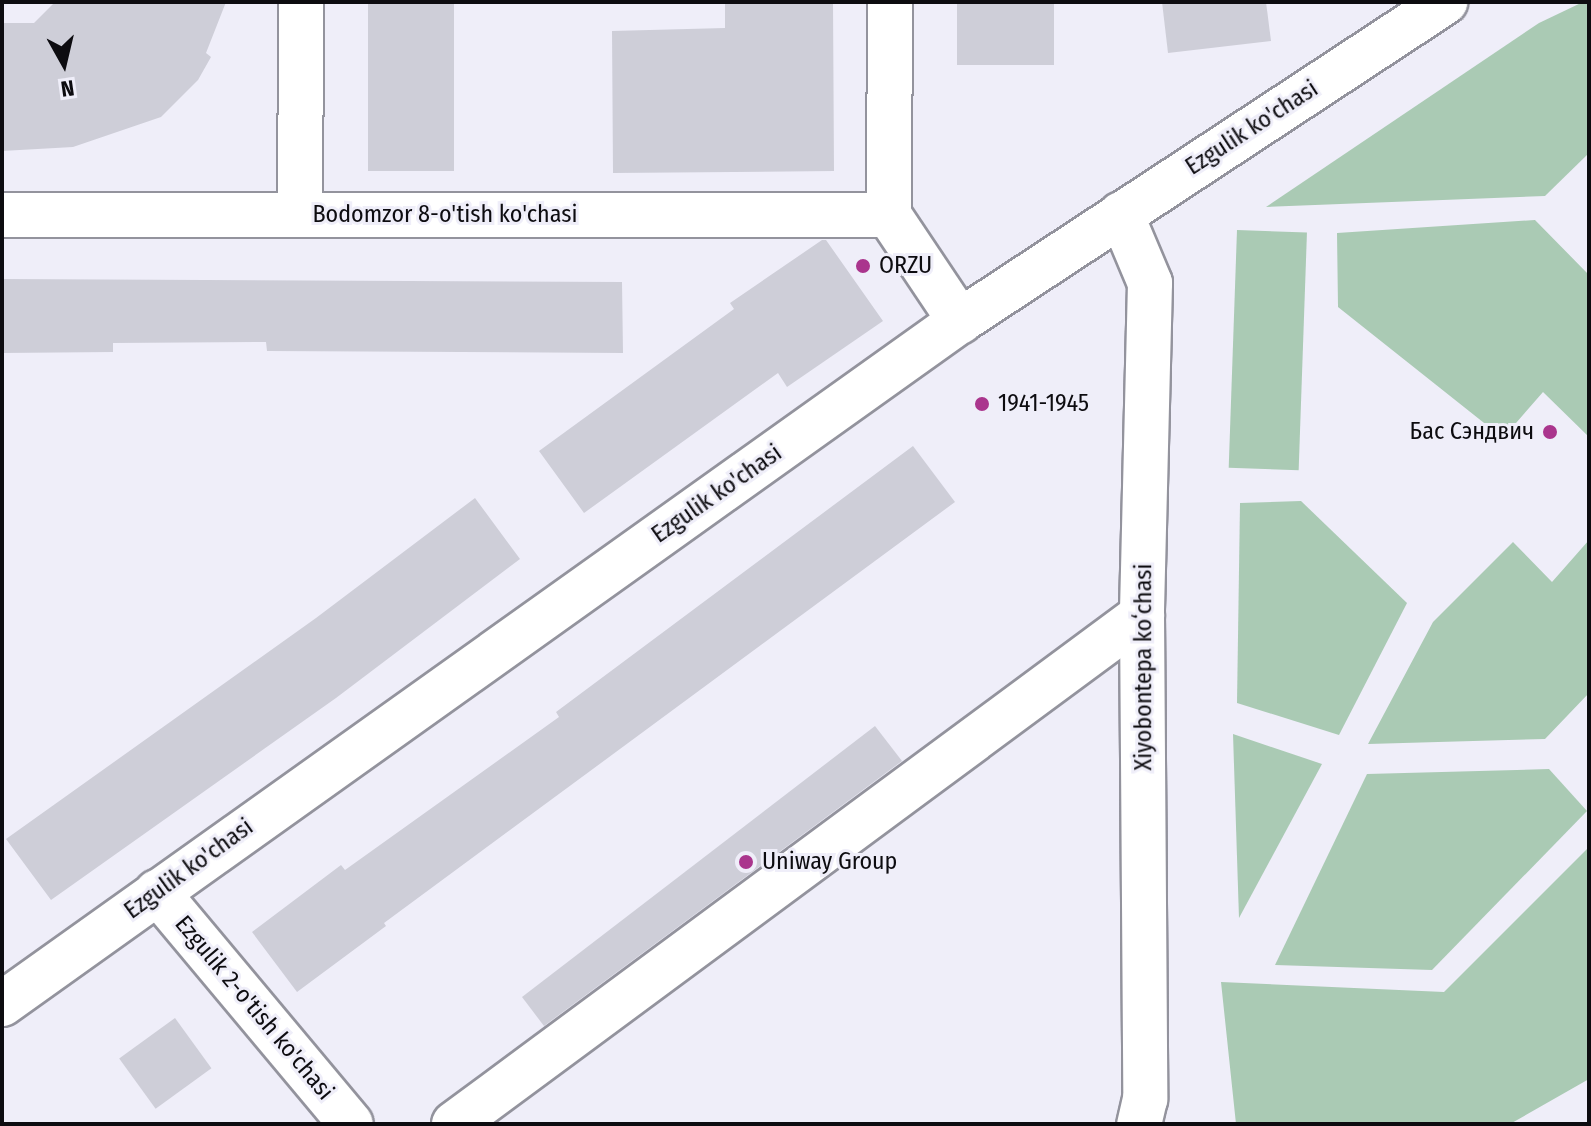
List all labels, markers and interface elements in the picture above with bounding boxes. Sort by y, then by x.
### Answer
north arrow [24,24,104,104]
text: N [59,74,76,103]
street label: Ezgulik ko'chasi [1180,75,1324,181]
street label: Bodomzor 8-o'tish ko'chasi [312,201,578,229]
place label: ORZU [879,252,932,280]
marker: ORZU [854,257,872,275]
place label: 1941-1945 [998,390,1089,418]
marker: 1941-1945 [973,395,991,413]
place label: Бас Сэндвич [1410,418,1534,446]
marker: Бас Сэндвич [1541,423,1559,441]
street label: Ezgulik ko'chasi [646,439,788,549]
street label: Xiyobontepa koʻchasi [1130,563,1158,771]
street label: Ezgulik ko'chasi [119,813,259,925]
place label: Uniway Group [762,848,897,876]
marker: Uniway Group [737,853,755,871]
street label: Ezgulik 2-o'tish ko'chasi [169,910,339,1106]

